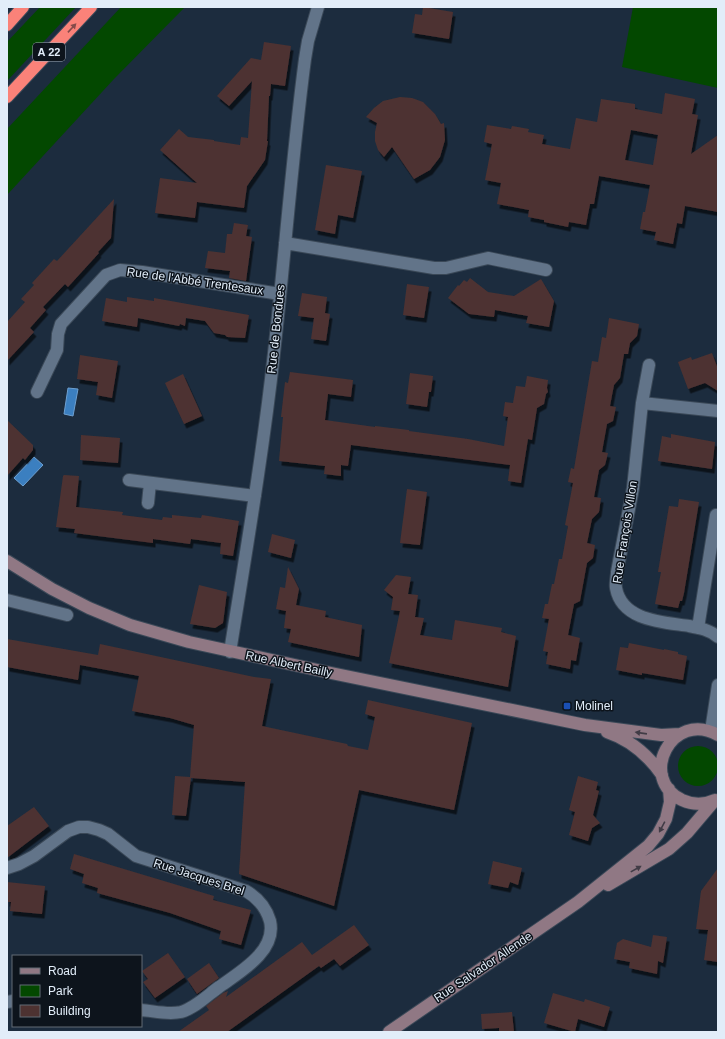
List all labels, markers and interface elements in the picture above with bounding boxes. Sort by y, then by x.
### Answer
one-way arrow [67,22,76,33]
road number: A 22 [33,43,65,61]
street label: Rue de l'Abbé Trentesaux [126,264,264,298]
street label: Rue de Bondues [264,284,288,374]
street label: Rue François Villon [610,480,640,584]
street label: Rue Albert Bailly [244,648,334,680]
place label: Molinel [575,699,613,713]
marker: Molinel [562,701,572,711]
one-way arrow [635,730,647,736]
one-way arrow [659,821,665,832]
street label: Rue Jacques Brel [152,856,246,898]
one-way arrow [630,866,642,873]
street label: Rue Salvador Allende [431,929,535,1005]
legend [12,955,142,1027]
text: Road [48,964,77,978]
text: Park [48,984,74,998]
text: Building [48,1004,91,1018]

